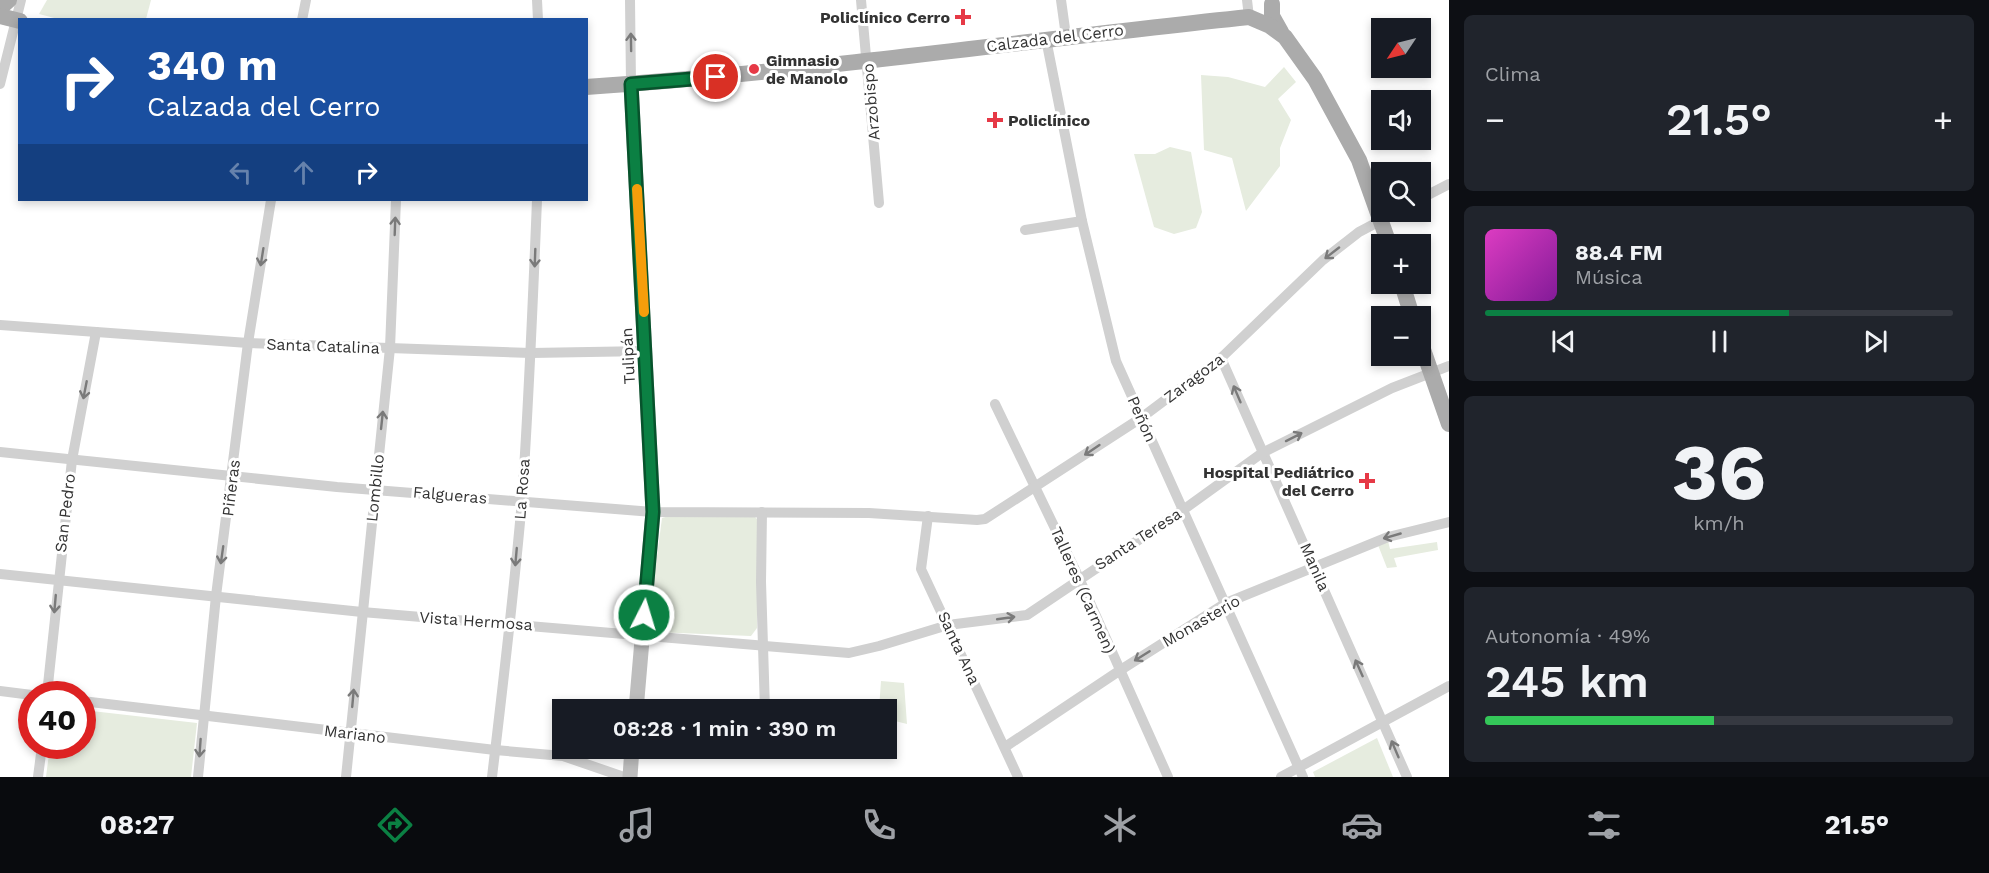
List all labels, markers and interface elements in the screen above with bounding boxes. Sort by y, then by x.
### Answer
place label: Policlínico Cerro [820,8,950,27]
marker: Policlínico Cerro [954,8,972,26]
north arrow [1371,18,1431,78]
map controls [1371,18,1431,366]
street label: Calzada del Cerro [985,20,1125,56]
one-way arrow [625,32,636,52]
text: 340 m [147,41,278,90]
icon: right [48,42,126,120]
pin [690,51,741,102]
place label: Gimnasio de Manolo [766,51,848,88]
icon: arrive [699,60,732,93]
marker: Gimnasio de Manolo [747,62,761,76]
text: Clima [1485,62,1541,86]
street label: Arzobispo [858,63,884,141]
button: sound [1371,90,1431,150]
text: Calzada del Cerro [147,91,381,123]
text: 21.5° [1666,93,1772,146]
text: − [1485,100,1505,139]
text: + [1933,100,1953,139]
marker: Policlínico [986,111,1004,129]
place label: Policlínico [1008,111,1091,130]
icon: left [224,156,257,189]
icon: ahead [287,156,320,189]
icon: right [350,156,383,189]
button: search [1371,162,1431,222]
one-way arrow [389,216,401,236]
button: + [1371,234,1431,294]
text: 88.4 FM [1575,240,1663,265]
one-way arrow [1325,246,1341,259]
one-way arrow [256,247,267,267]
one-way arrow [529,247,540,267]
text: Música [1575,265,1643,289]
button: − [1371,306,1431,366]
icon: previous [1547,325,1580,358]
icon: pause [1703,325,1736,358]
icon: next [1859,325,1892,358]
street label: Tulipán [617,327,639,385]
street label: Santa Catalina [266,335,380,357]
street label: Zaragoza [1160,349,1228,407]
one-way arrow [79,380,90,399]
one-way arrow [1230,386,1242,404]
street label: Peñón [1124,393,1160,445]
one-way arrow [377,411,388,431]
text: 36 [1672,426,1766,518]
one-way arrow [1285,431,1302,443]
one-way arrow [1084,444,1101,456]
street label: Lombillo [362,453,388,523]
street label: La Rosa [510,458,534,520]
street label: Piñeras [218,459,244,517]
place label: Hospital Pediátrico del Cerro [1203,463,1354,500]
marker: Hospital Pediátrico del Cerro [1358,472,1376,490]
street label: San Pedro [51,473,79,553]
street label: Falgueras [412,482,488,508]
street label: Santa Teresa [1091,504,1185,574]
text: km/h [1693,511,1745,535]
street label: Talleres (Carmen) [1047,524,1119,656]
one-way arrow [1383,531,1402,543]
street label: Manila [1296,540,1334,594]
one-way arrow [216,544,227,564]
one-way arrow [510,547,521,567]
position arrow [612,583,676,647]
street label: Monasterio [1159,591,1243,651]
one-way arrow [49,593,60,613]
street label: Vista Hermosa [419,608,533,634]
street label: Santa Ana [934,608,984,688]
one-way arrow [996,613,1016,624]
text: Autonomía · 49% [1485,624,1650,648]
one-way arrow [1134,651,1151,663]
text: 245 km [1485,655,1649,708]
one-way arrow [1353,659,1364,677]
speed limit sign: 40 [18,681,96,759]
one-way arrow [348,688,359,708]
text: 08:28 · 1 min · 390 m [613,716,836,741]
street label: Mariano [323,721,387,747]
one-way arrow [195,738,206,758]
one-way arrow [1389,741,1400,759]
icon: directions [374,804,416,846]
icon: music [616,804,658,846]
icon: phone [858,804,900,846]
icon: climate [1099,804,1141,846]
icon: car [1341,804,1383,846]
icon: filters [1583,804,1625,846]
text: 08:27 [100,809,174,841]
text: 21.5° [1824,809,1889,841]

